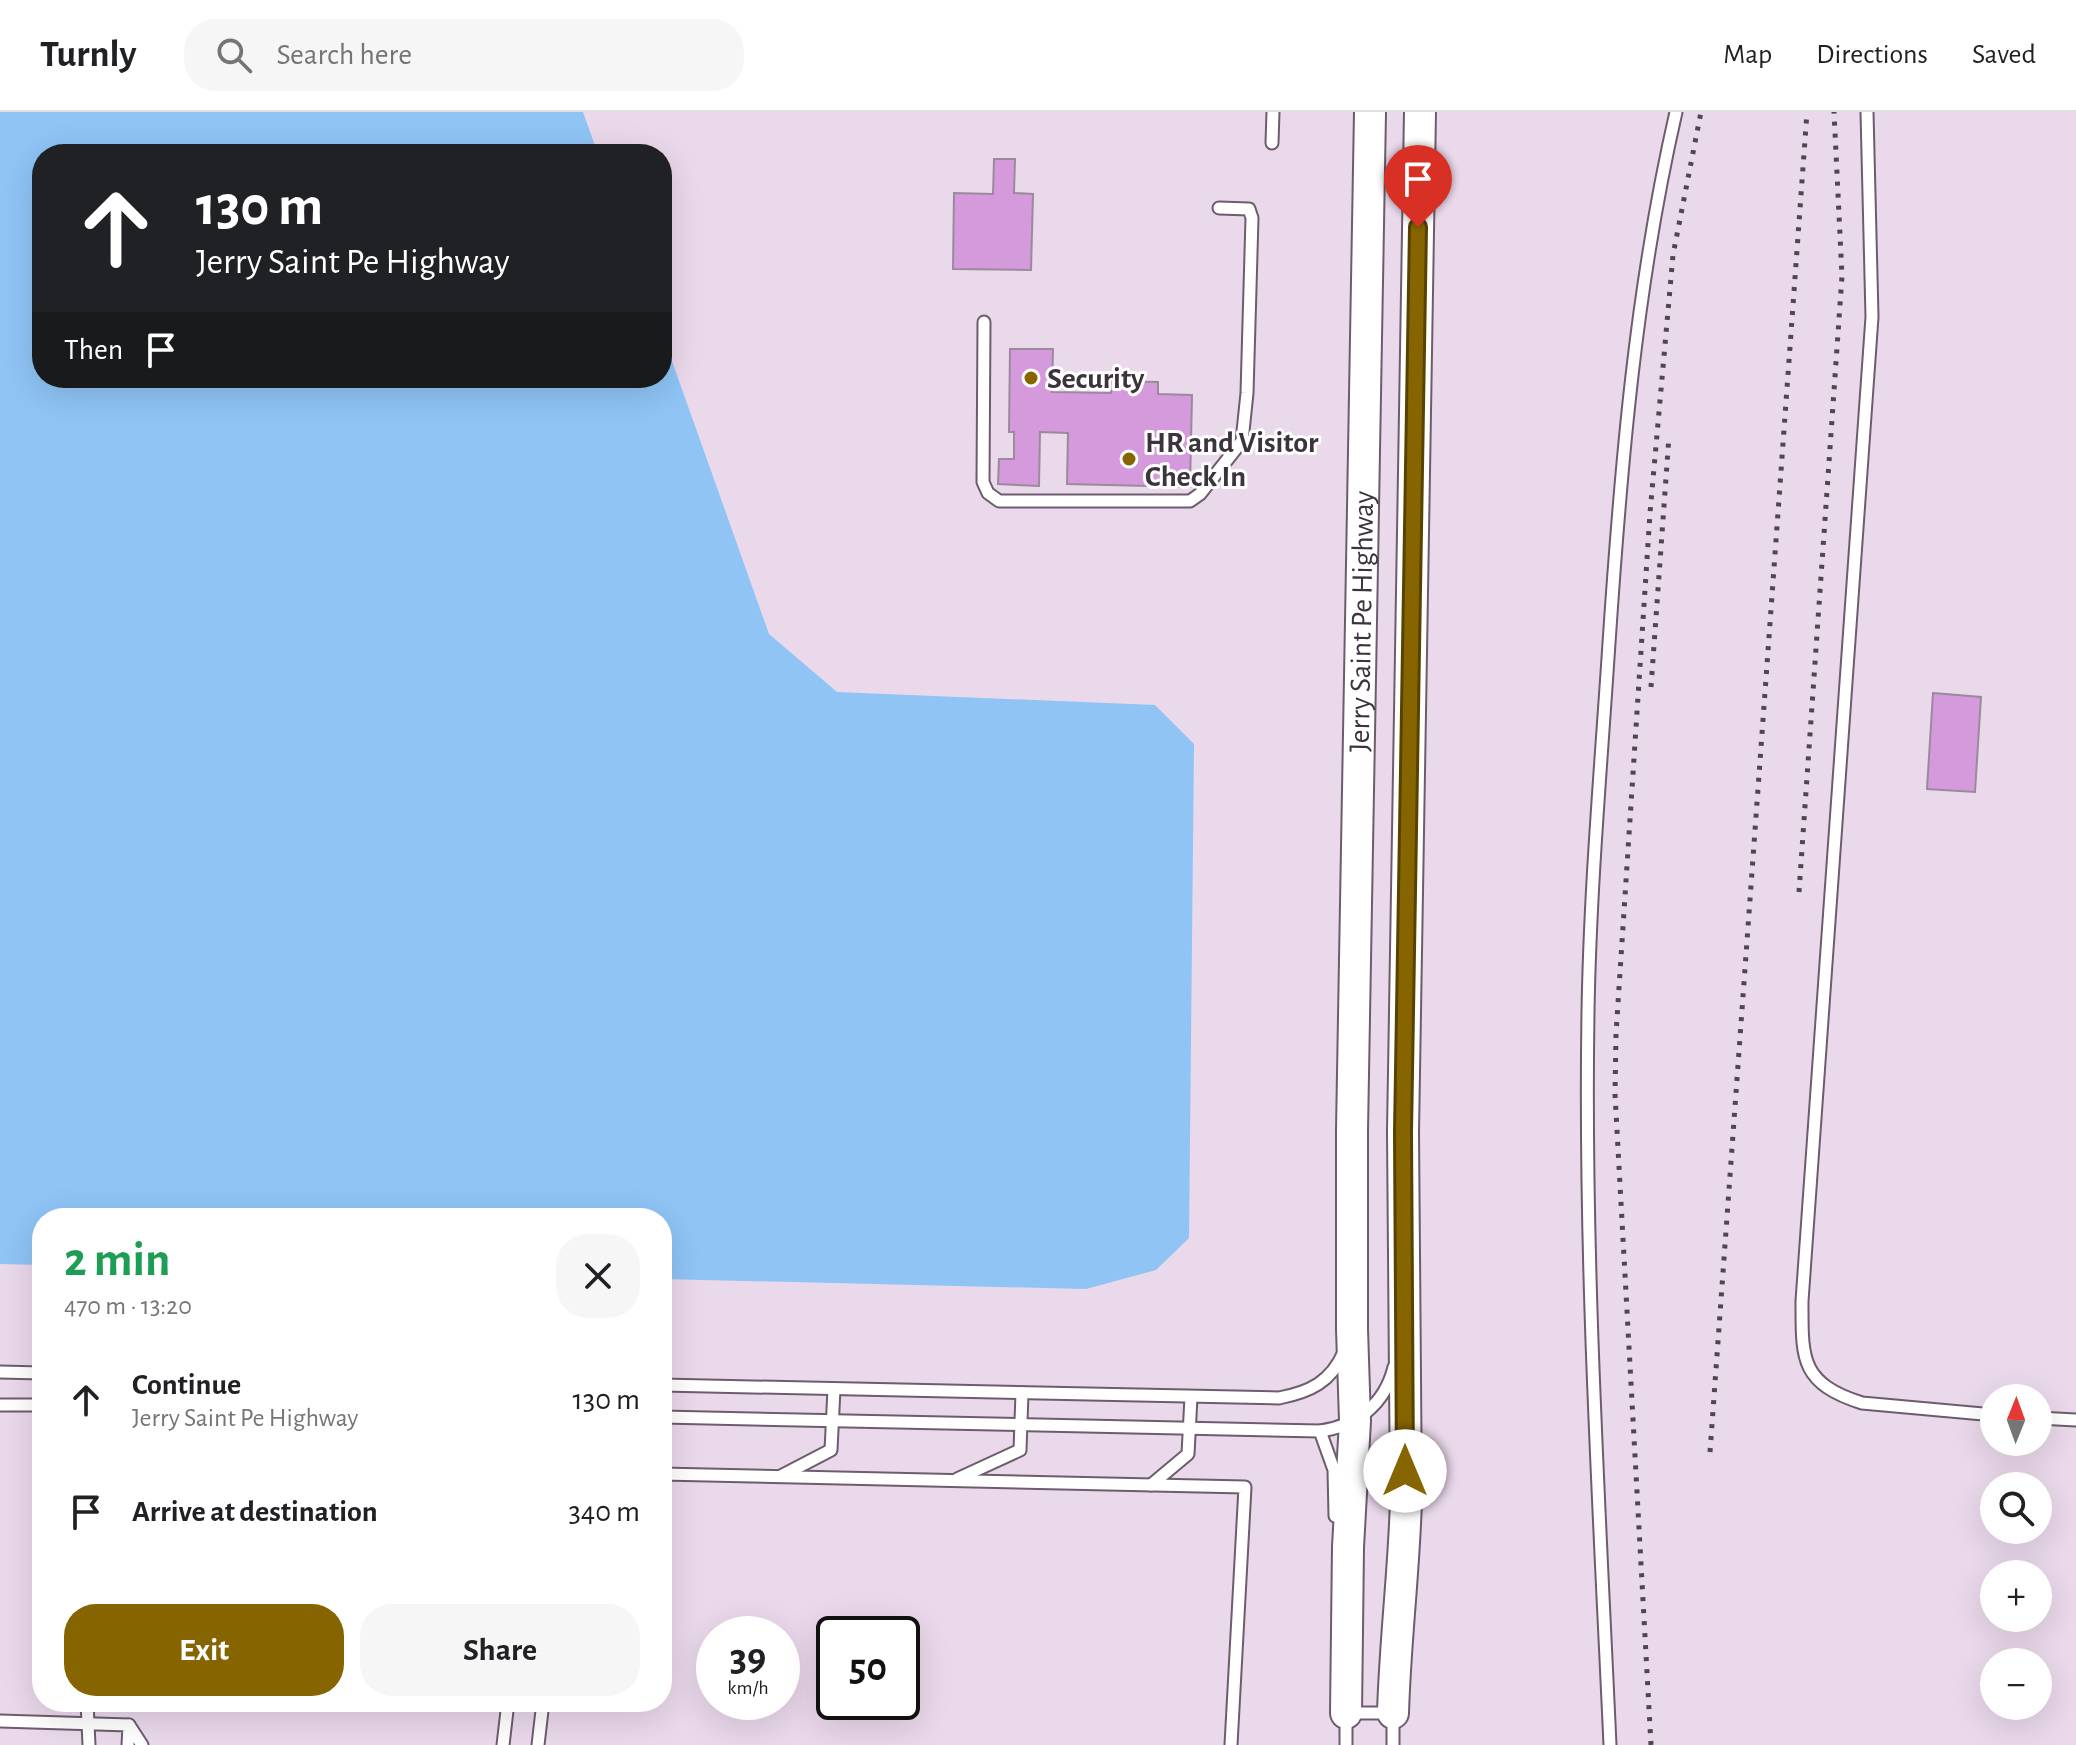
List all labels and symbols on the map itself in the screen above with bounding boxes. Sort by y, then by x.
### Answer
pin [1384,145,1452,227]
place label: Security [1047,364,1145,394]
marker: Security [1022,369,1040,387]
place label: HR and Visitor Check In [1145,428,1319,492]
marker: HR and Visitor Check In [1120,450,1138,468]
street label: Jerry Saint Pe Highway [1345,490,1379,752]
north arrow [1980,1384,2052,1456]
position arrow [1363,1429,1447,1513]
speed limit sign: 50 [816,1616,920,1720]

